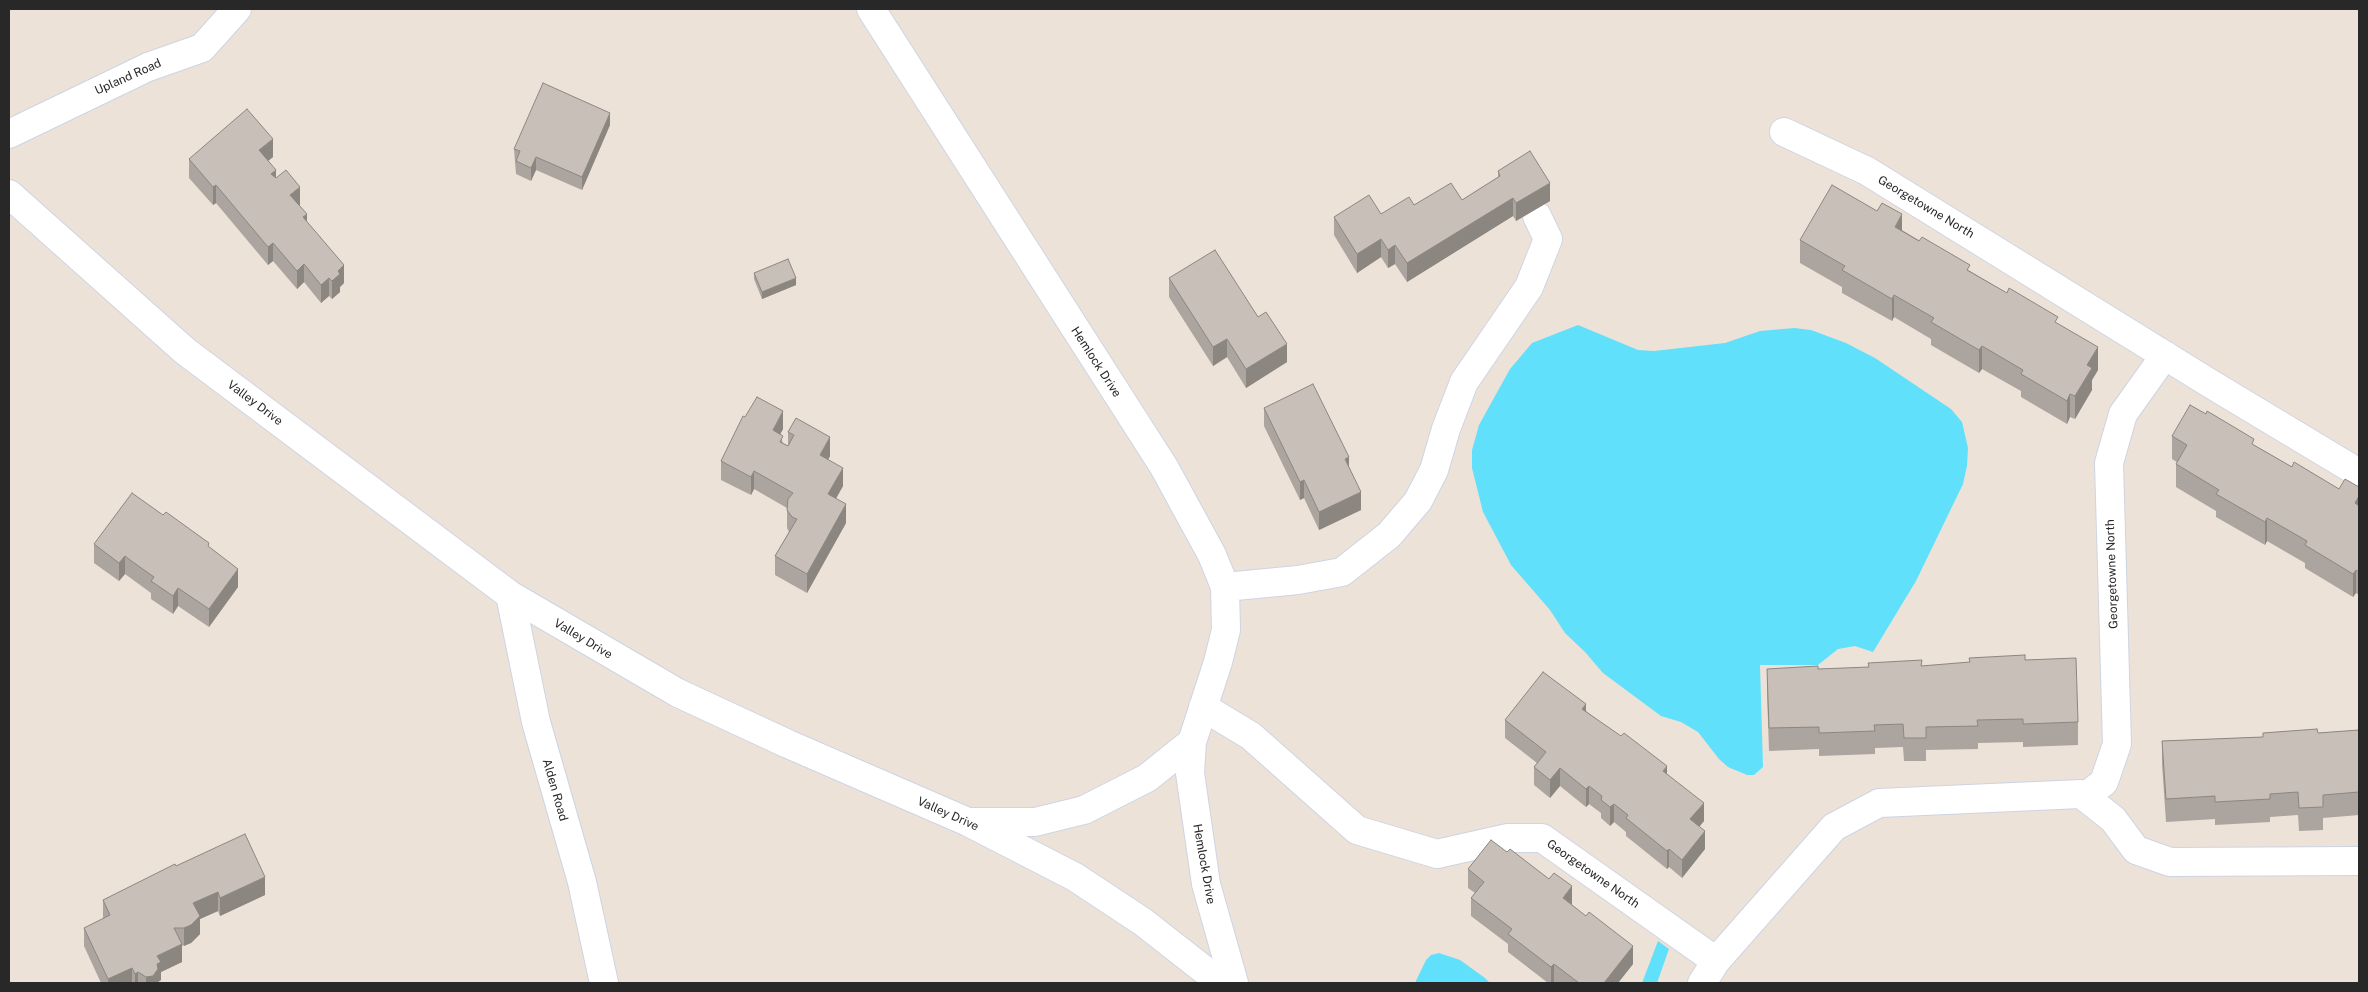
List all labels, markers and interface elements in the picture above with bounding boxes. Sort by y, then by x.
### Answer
street label: Upland Road [93,56,163,98]
street label: Georgetowne North [1875,173,1977,241]
street label: Hemlock Drive [1068,324,1124,400]
street label: Valley Drive [224,377,286,429]
street label: Georgetowne North [2103,519,2121,629]
street label: Valley Drive [551,616,615,662]
street label: Alden Road [539,757,571,823]
street label: Valley Drive [915,794,981,834]
street label: Hemlock Drive [1190,823,1218,905]
street label: Georgetowne North [1544,837,1642,911]

